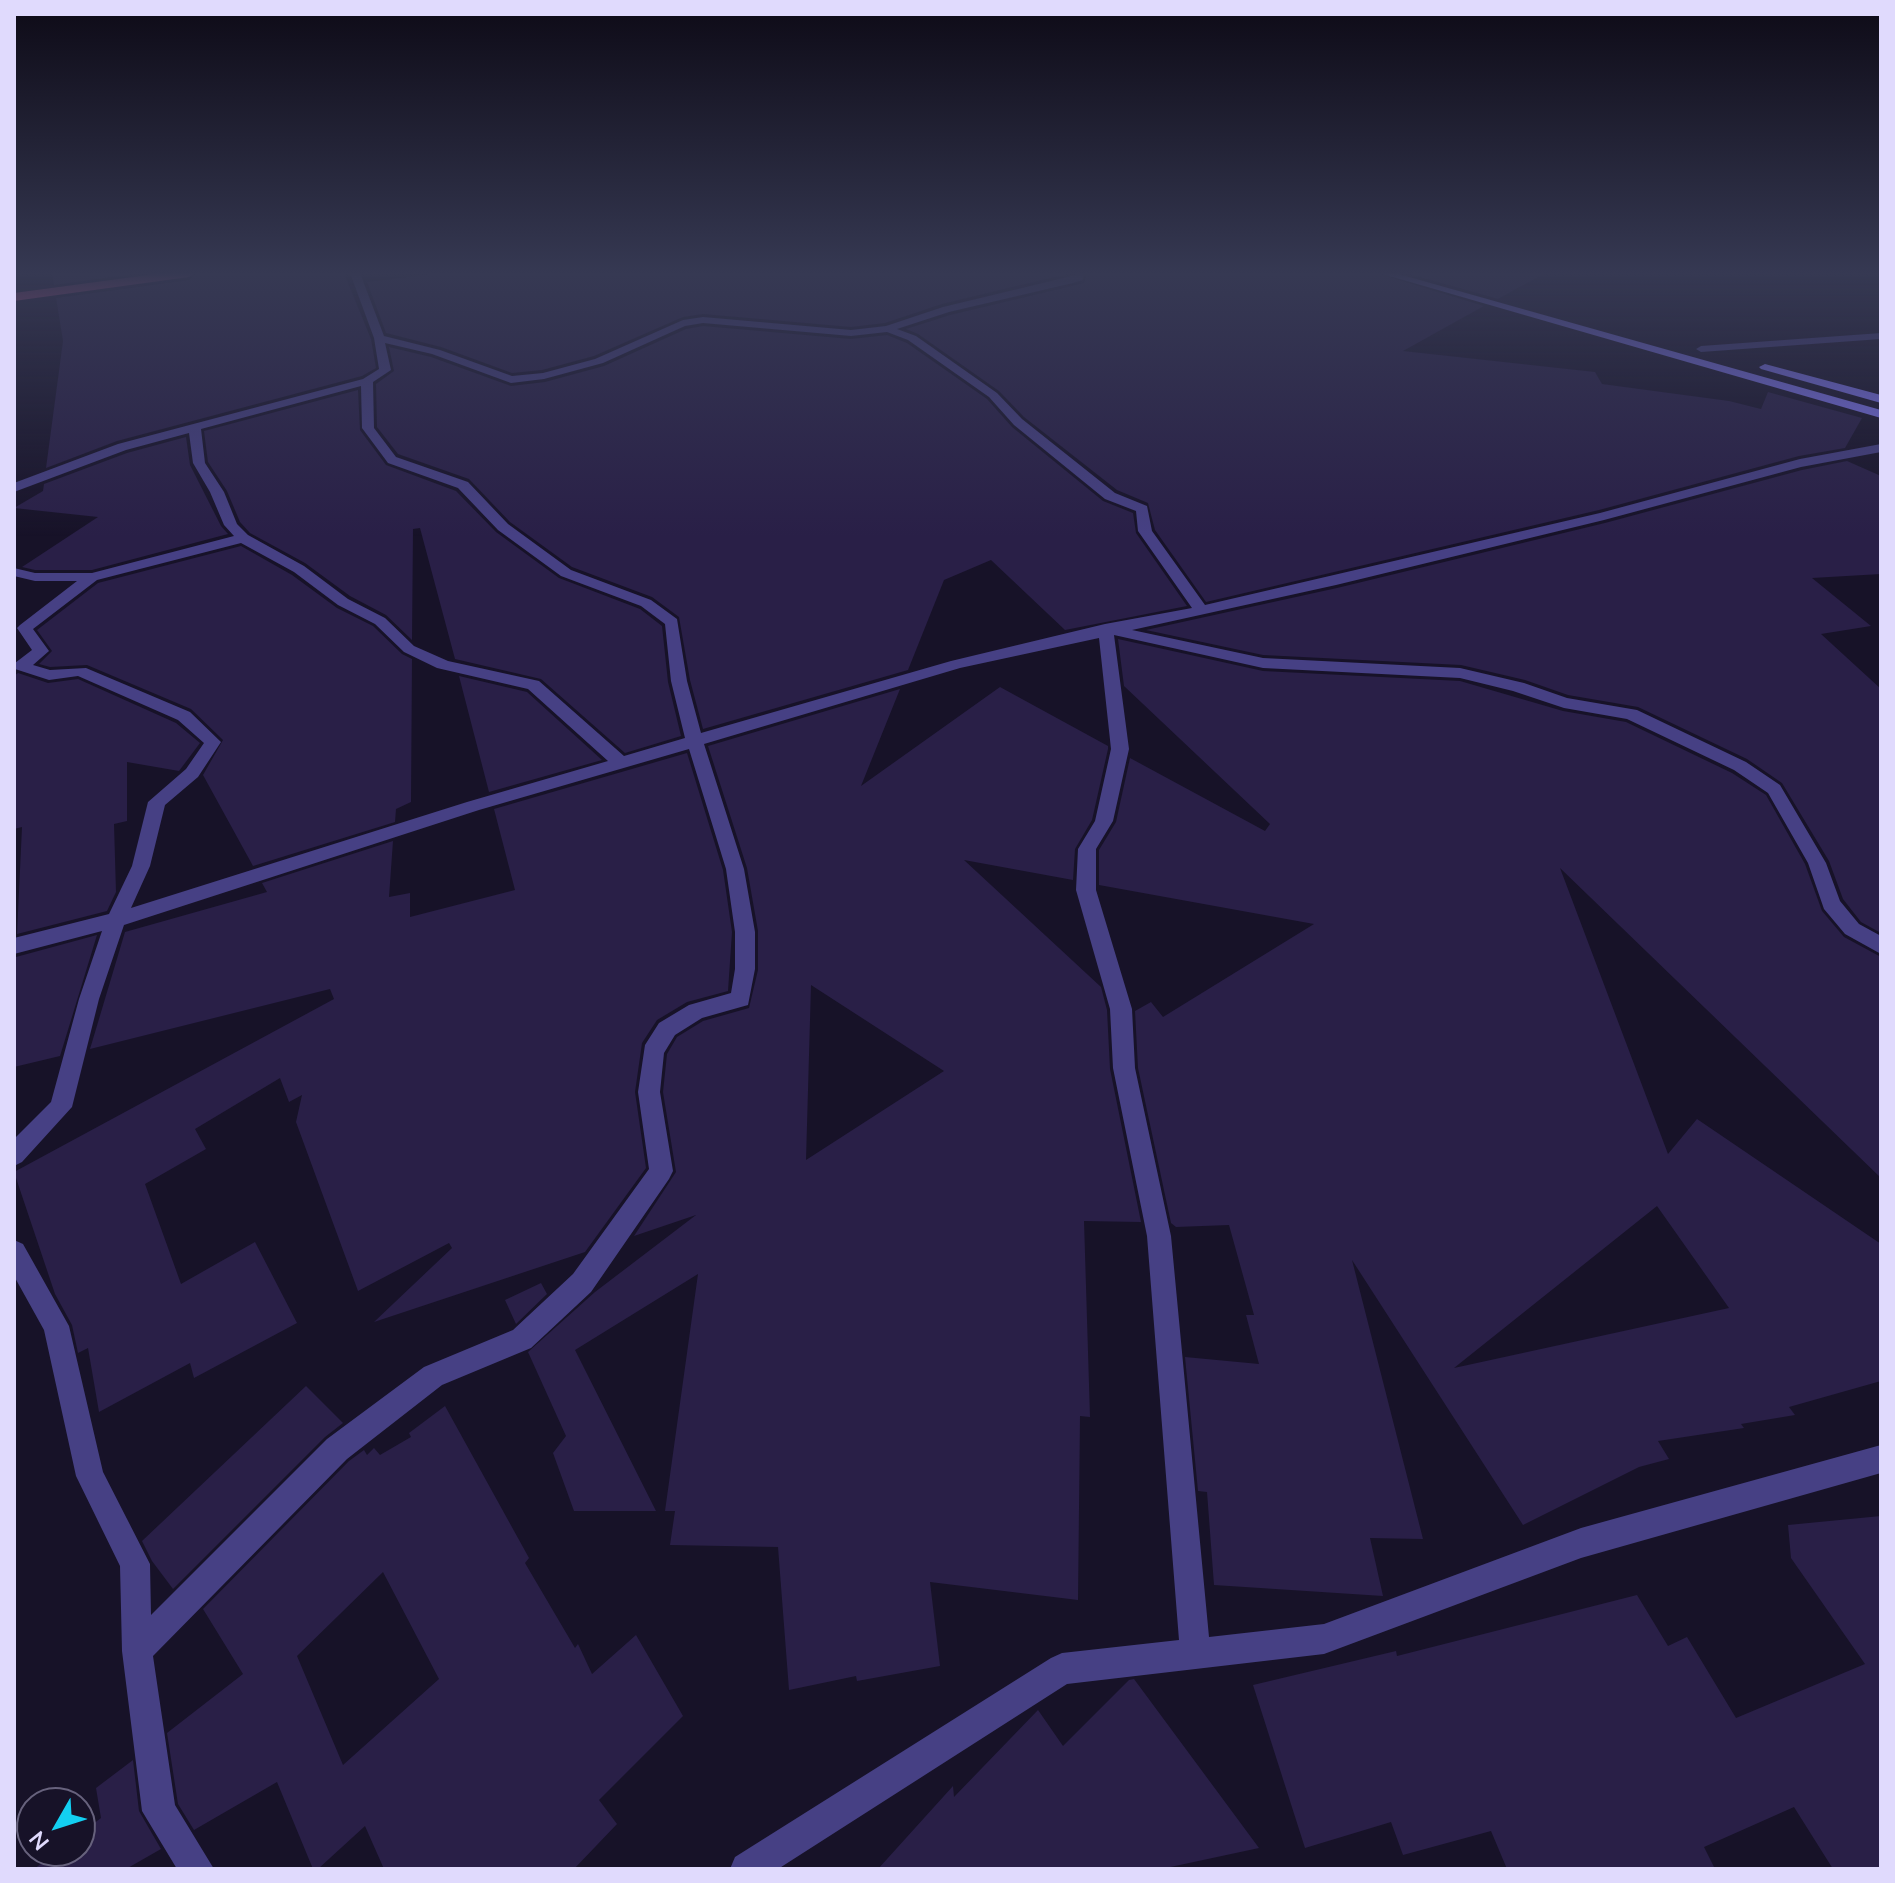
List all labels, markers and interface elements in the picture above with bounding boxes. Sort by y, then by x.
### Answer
north arrow [16,1787,96,1867]
text: N [23,1826,55,1856]

